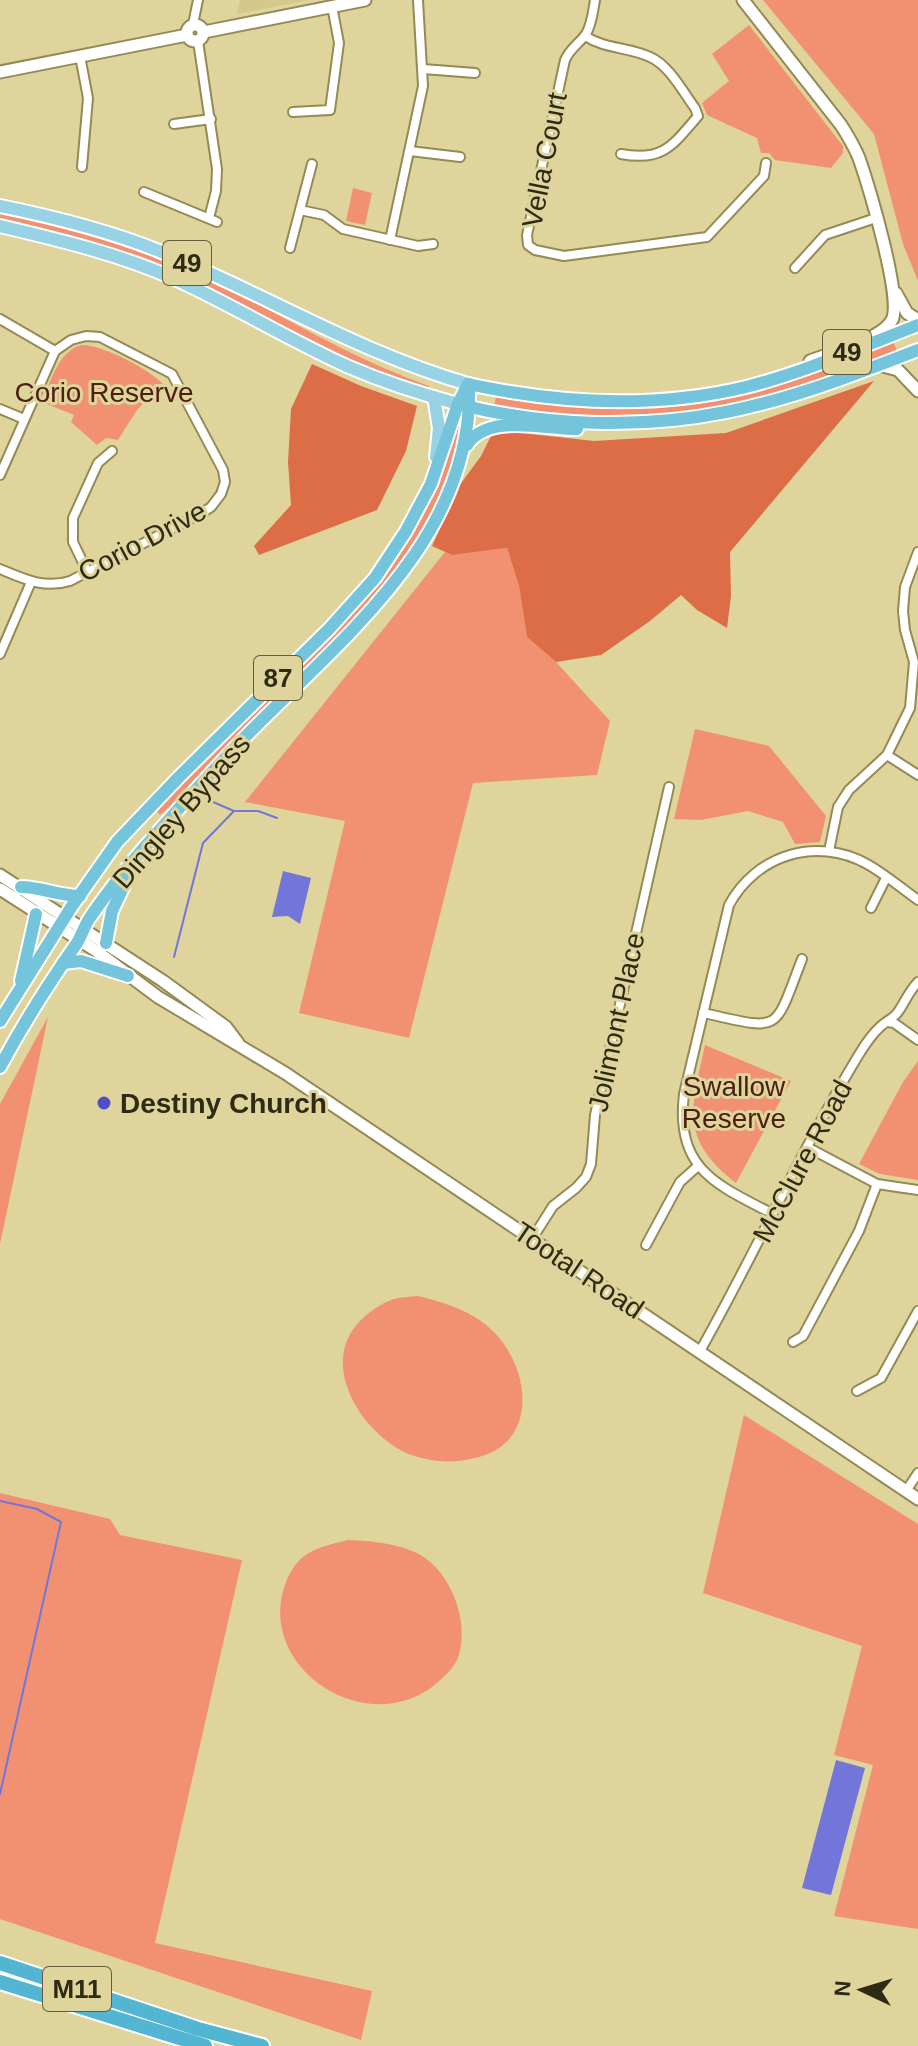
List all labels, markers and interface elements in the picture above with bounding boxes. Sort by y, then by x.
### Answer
street label: Vella Court [516,90,573,230]
road number: 49 [163,241,211,285]
road number: 49 [823,330,871,374]
park label: Corio Reserve [15,377,193,408]
street label: Corio Drive [73,495,211,588]
road number: 87 [254,656,302,700]
street label: Dingley Bypass [106,728,256,894]
street label: Jolimont Place [582,930,651,1114]
park label: Swallow Reserve [682,1071,786,1134]
street label: McClure Road [747,1075,858,1248]
place label: Destiny Church [120,1088,327,1119]
marker: Destiny Church [95,1094,113,1112]
street label: Tootal Road [508,1216,649,1325]
north arrow [822,1950,902,2030]
road number: M11 [43,1967,111,2011]
text: N [830,1980,856,1997]

